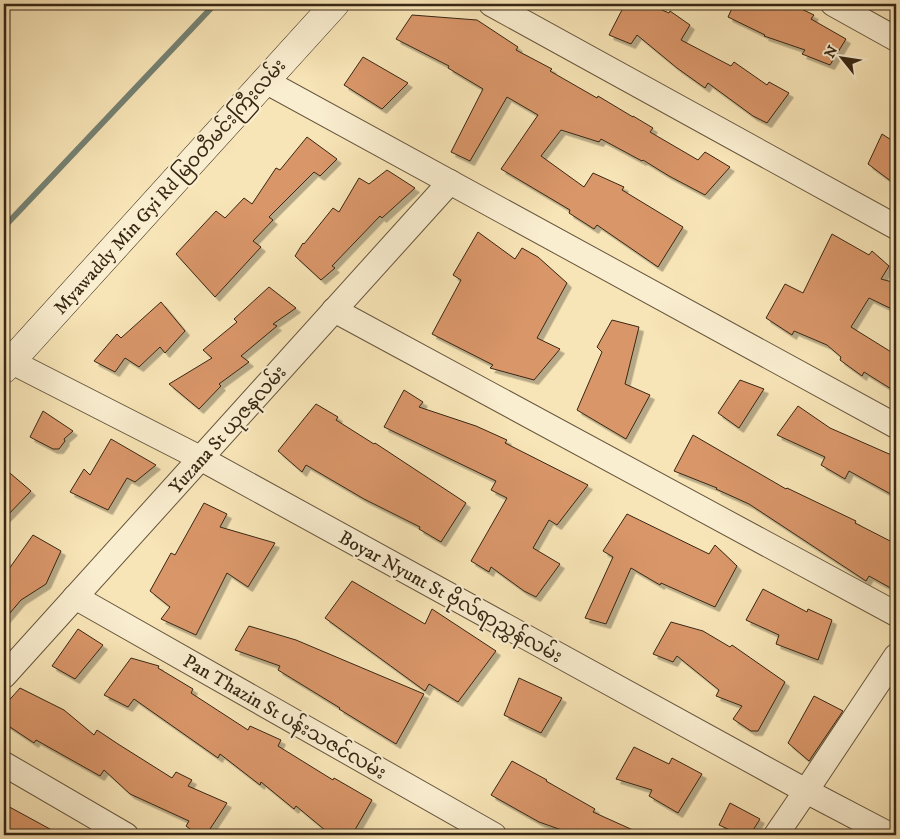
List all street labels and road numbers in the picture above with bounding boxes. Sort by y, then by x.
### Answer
street label: Myawaddy Min Gyi Rd မြဝတီမင်းကြီးလမ်း [46,52,293,322]
street label: Yuzana St ယုဇနလမ်း [162,359,295,501]
street label: Boyar Nyunt St ဗိုလ်ရာညွှန်လမ်း [333,523,568,672]
street label: Pan Thazin St ပန်းသဇင်လမ်း [177,646,392,788]

